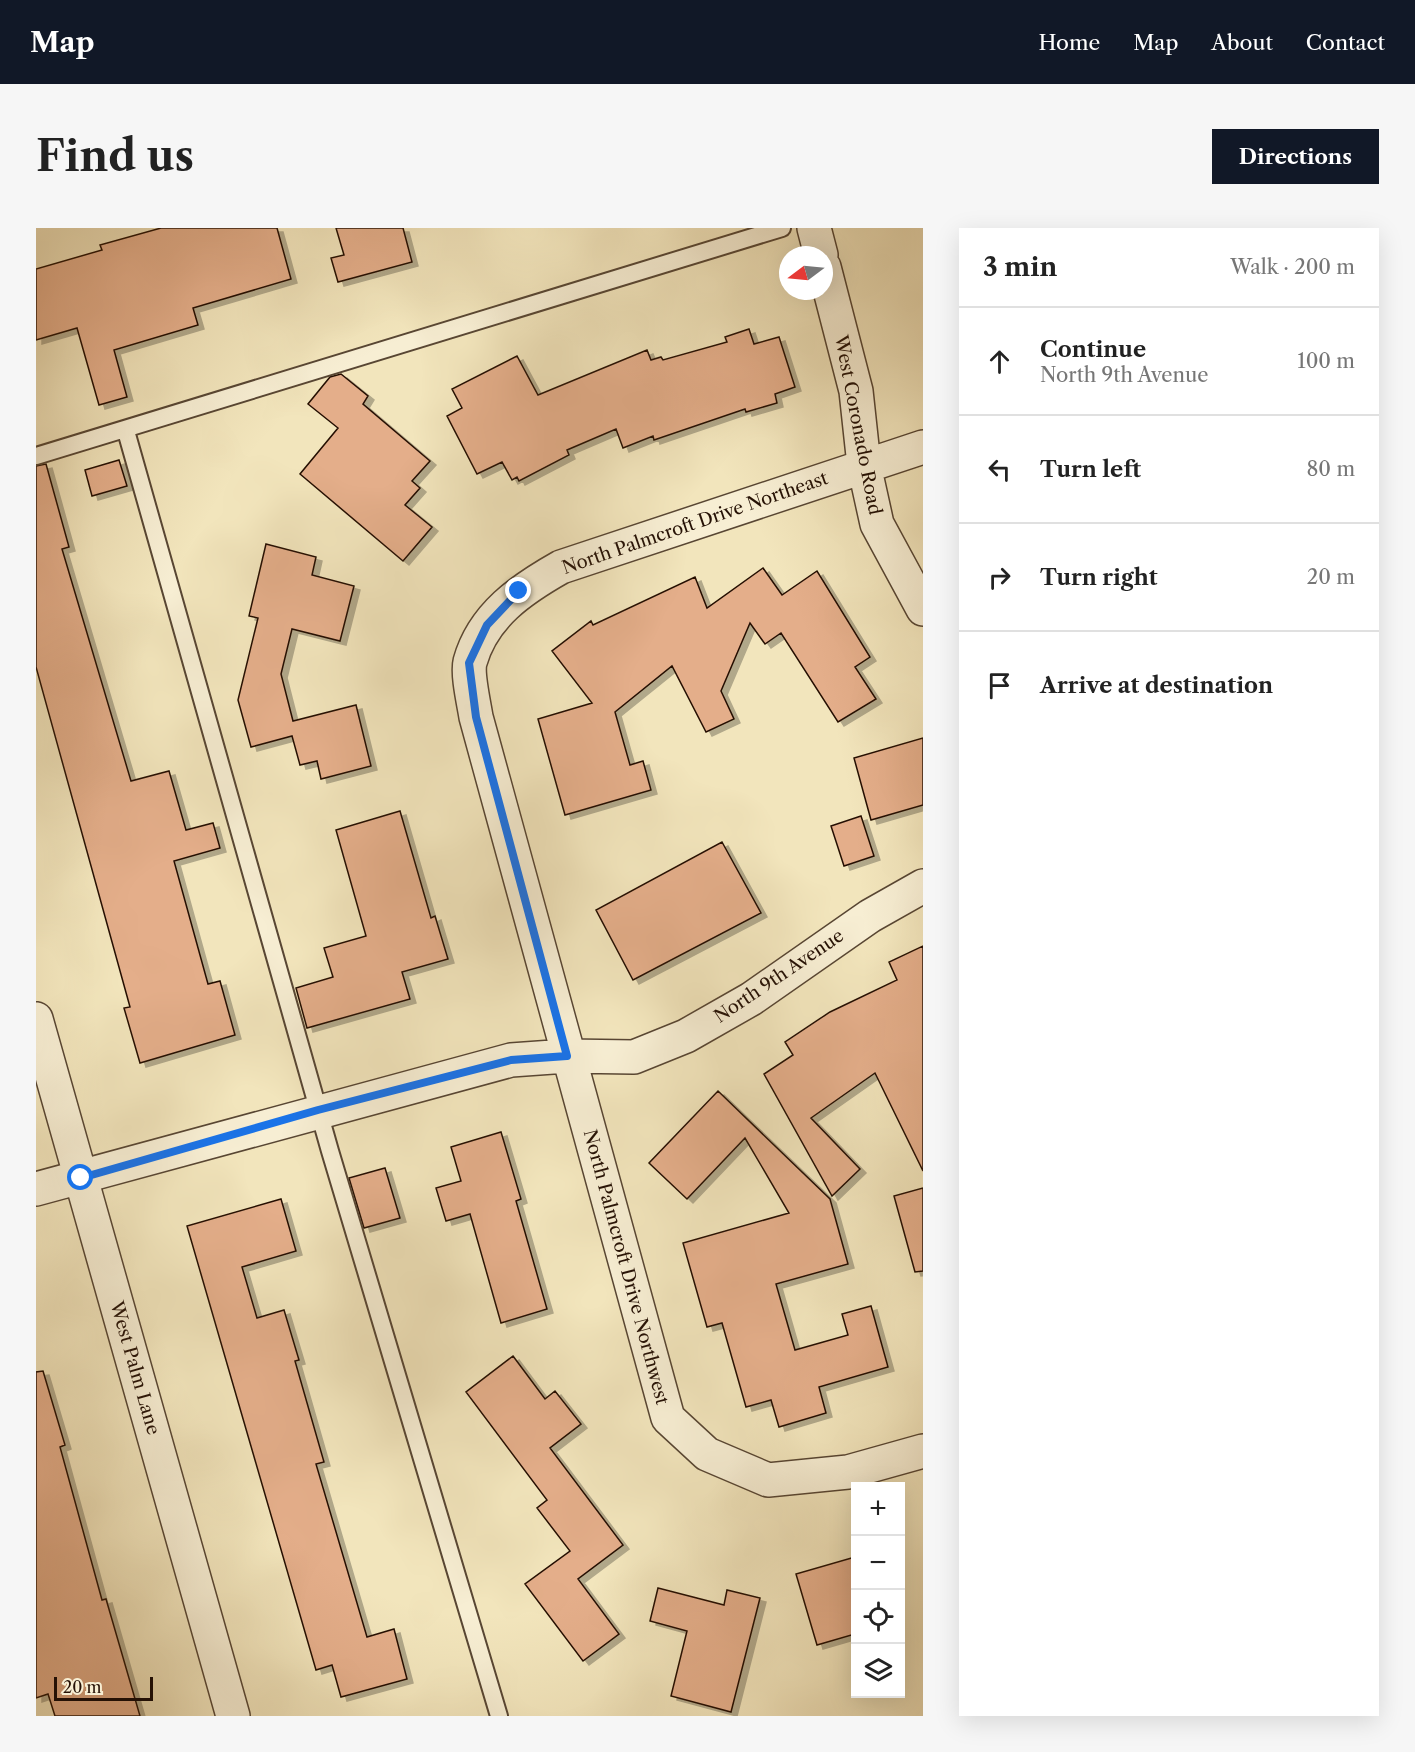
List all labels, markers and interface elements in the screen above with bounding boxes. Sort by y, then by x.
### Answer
text: Map [30,25,94,59]
text: Home [1039,30,1100,55]
text: Map [1133,30,1178,55]
text: About [1211,30,1273,55]
text: Contact [1306,30,1385,55]
button: Directions [1212,129,1379,184]
text: Find us [36,130,194,182]
north arrow [779,246,833,300]
text: 3 min [983,251,1057,283]
text: Walk · 200 m [1230,255,1355,279]
street label: West Coronado Road [830,332,886,517]
text: Continue [1040,336,1146,363]
icon: ahead [983,345,1016,378]
text: 100 m [1297,349,1355,373]
text: North 9th Avenue [1040,363,1209,387]
icon: left [983,453,1016,486]
text: Turn left [1040,456,1141,483]
text: 80 m [1307,457,1355,481]
street label: North Palmcroft Drive Northeast [559,467,831,579]
icon: right [983,561,1016,594]
text: Turn right [1040,564,1158,591]
text: 20 m [1307,565,1355,589]
route end [505,577,531,603]
icon: arrive [983,669,1016,702]
text: Arrive at destination [1040,672,1273,699]
street label: North 9th Avenue [710,924,848,1028]
street label: North Palmcroft Drive Northwest [579,1127,674,1408]
route start [67,1164,93,1190]
street label: West Palm Lane [105,1298,165,1437]
map controls [851,1482,905,1698]
button: + [851,1482,905,1536]
button: − [851,1536,905,1590]
button: locate [851,1590,905,1644]
button: layers [851,1644,905,1698]
scale bar [54,1674,153,1702]
text: 20 m [63,1677,102,1697]

